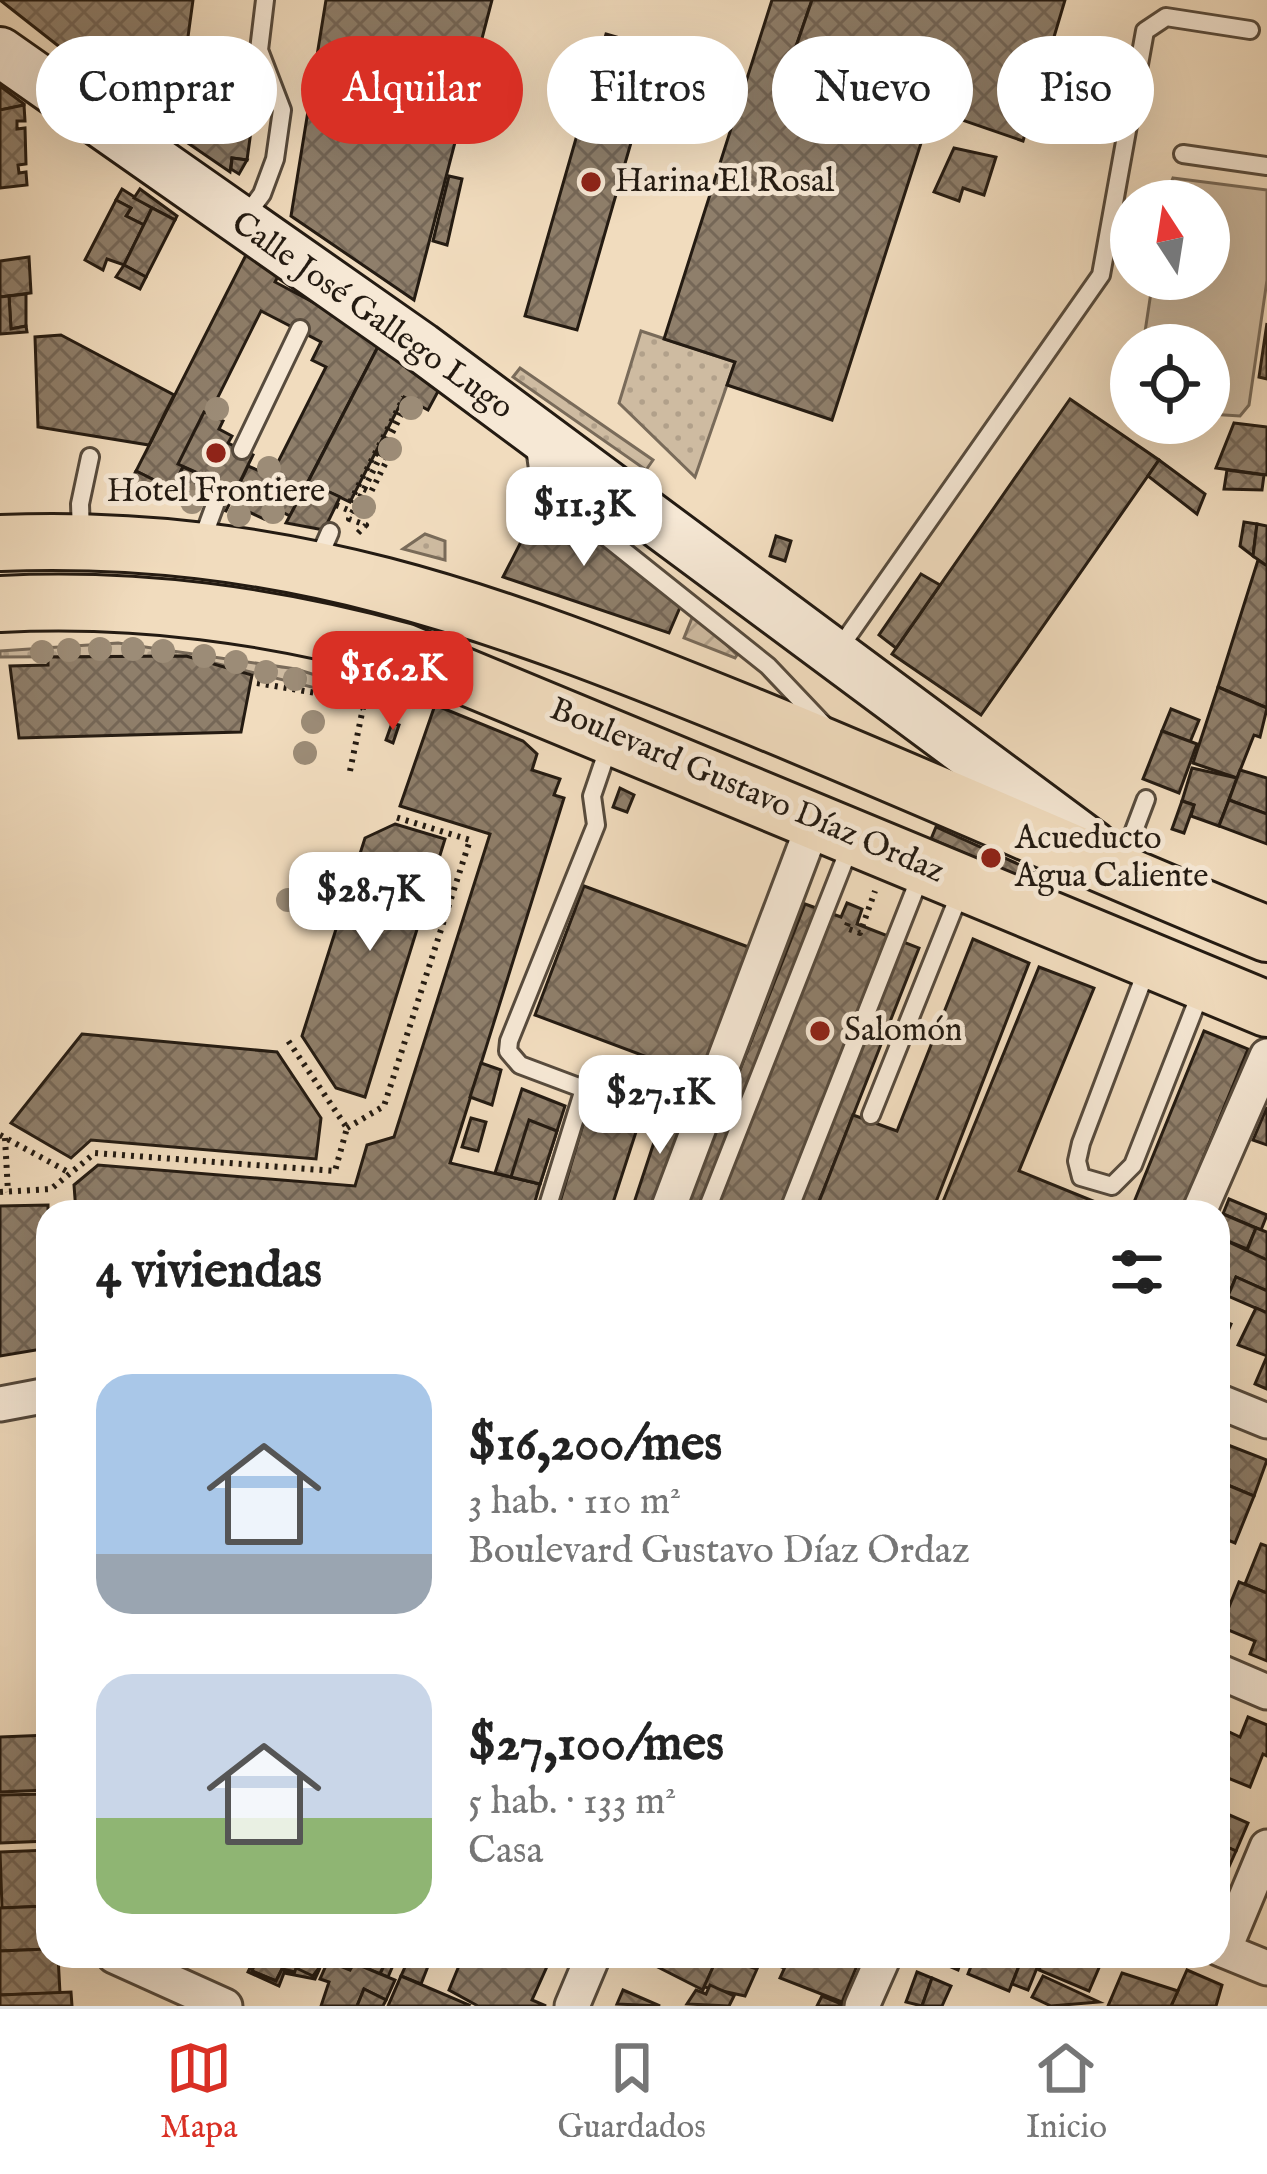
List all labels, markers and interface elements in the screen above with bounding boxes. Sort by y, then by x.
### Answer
chip: Comprar [36,36,277,144]
chip: Alquilar [301,36,523,144]
chip: Filtros [547,36,748,144]
chip: Nuevo [772,36,973,144]
chip: Piso [997,36,1154,144]
place label: Harina El Rosal [615,161,834,203]
marker: Harina El Rosal [578,169,604,195]
north arrow [1110,180,1230,300]
map controls [1110,180,1230,444]
street label: Calle José Gallego Lugo [223,203,521,429]
button: locate [1110,324,1230,444]
marker: Hotel Frontiere [203,440,229,466]
pin: $11.3K [486,467,682,569]
place label: Hotel Frontiere [107,471,325,513]
text: $11.3K [533,481,635,530]
pin: $16.2K [295,631,491,733]
text: $16.2K [339,645,447,694]
street label: Boulevard Gustavo Díaz Ordaz [543,689,951,893]
place label: Acueducto Agua Caliente [1014,818,1208,898]
marker: Acueducto Agua Caliente [978,845,1004,871]
pin: $28.7K [272,852,468,954]
text: $28.7K [316,866,424,915]
place label: Salomón [844,1010,962,1052]
marker: Salomón [807,1018,833,1044]
pin: $27.1K [562,1055,758,1157]
text: $27.1K [606,1069,714,1118]
icon: filters [1104,1239,1170,1305]
text: 4 viviendas [96,1240,322,1305]
text: $16,200/mes [468,1413,722,1478]
icon: home [192,1422,336,1566]
text: 3 hab. · 110 m² [468,1478,681,1527]
text: Boulevard Gustavo Díaz Ordaz [468,1527,970,1576]
text: $27,100/mes [468,1713,724,1778]
icon: home [192,1722,336,1866]
text: 5 hab. · 133 m² [468,1778,676,1827]
text: Casa [468,1827,543,1876]
tab: Mapa [160,2035,237,2149]
tab: Guardados [557,2035,706,2149]
tab: Inicio [1026,2035,1107,2149]

